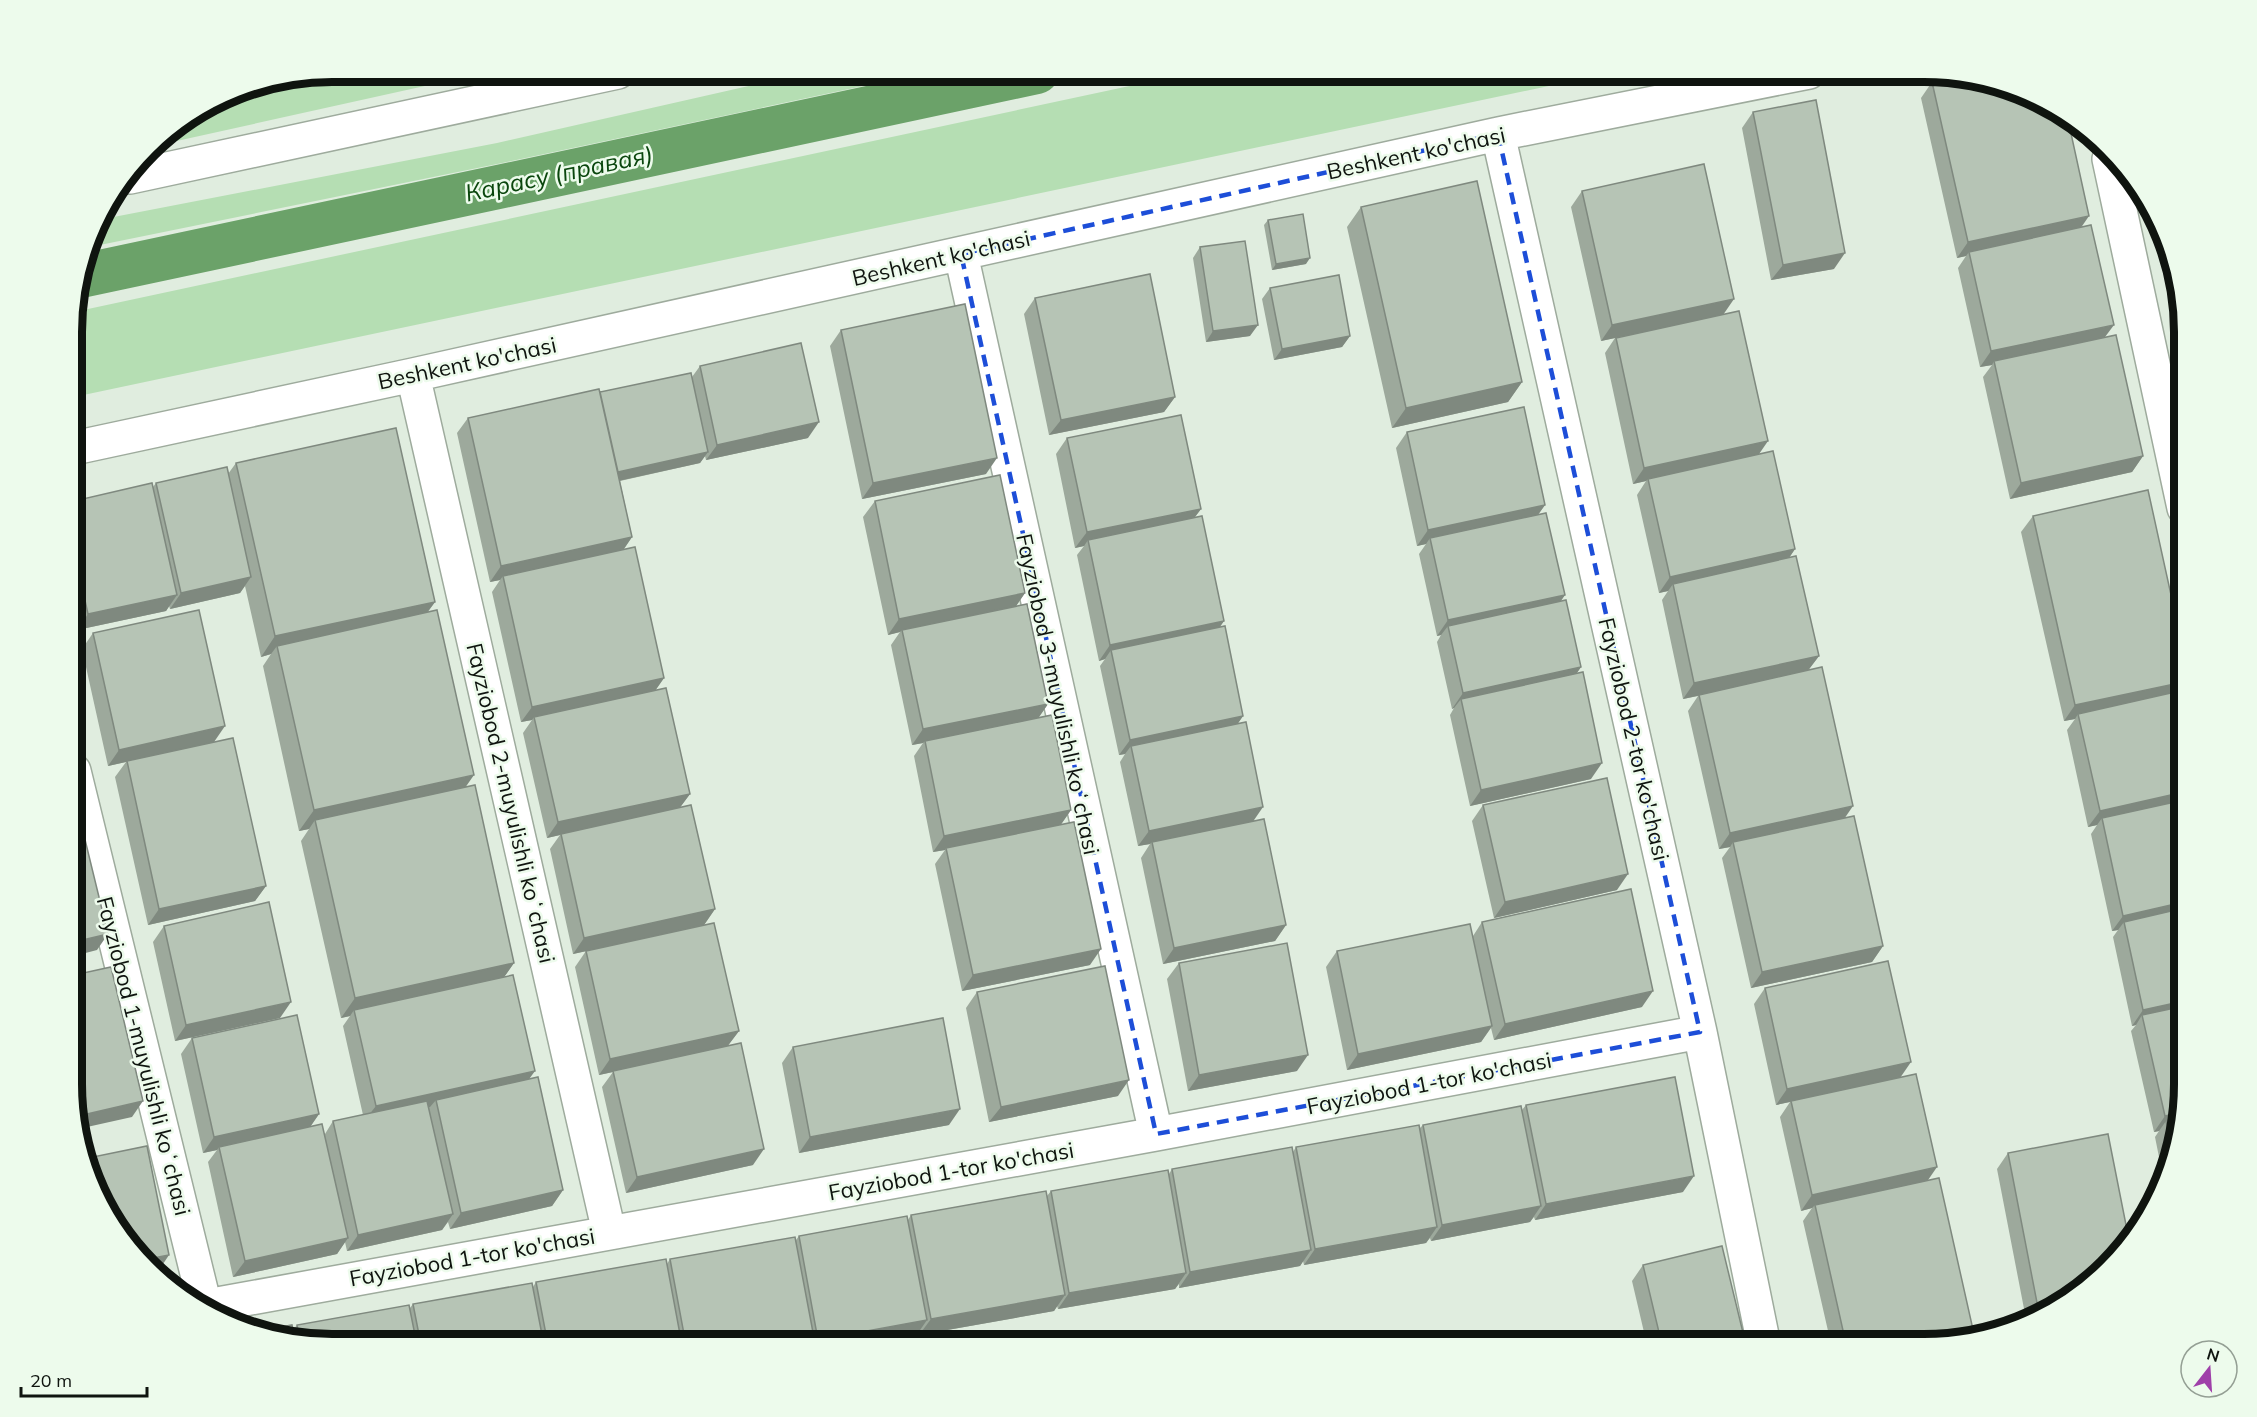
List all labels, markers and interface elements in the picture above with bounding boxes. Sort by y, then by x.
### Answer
street label: Beshkent ko'chasi [1324,120,1508,186]
water label: Карасу (правая) [462,138,655,208]
street label: Beshkent ko'chasi [849,224,1033,292]
street label: Beshkent ko'chasi [375,330,559,396]
street label: Fayziobod 3-muyulishli koʻchasi [1010,531,1106,857]
street label: Fayziobod 2-tor ko'chasi [1592,615,1676,863]
street label: Fayziobod 2-muyulishli koʻchasi [460,640,562,966]
street label: Fayziobod 1-muyulishli koʻchasi [91,894,197,1218]
street label: Fayziobod 1-tor ko'chasi [1304,1046,1554,1120]
street label: Fayziobod 1-tor ko'chasi [826,1136,1076,1206]
street label: Fayziobod 1-tor ko'chasi [347,1222,597,1292]
north arrow [2179,1339,2239,1399]
text: N [2205,1343,2222,1366]
scale bar [21,1360,147,1398]
text: 20 m [30,1369,72,1392]

